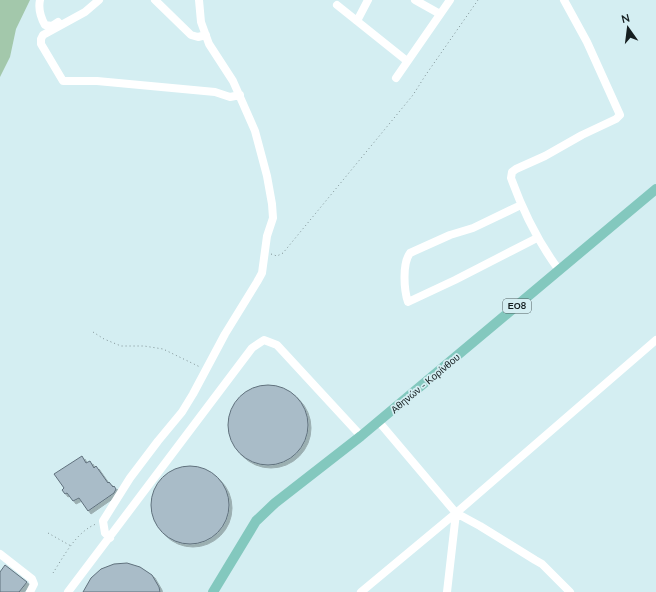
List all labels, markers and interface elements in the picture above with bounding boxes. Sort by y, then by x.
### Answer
north arrow [608,8,648,48]
text: N [620,11,632,27]
road number: ΕΟ8 [503,299,531,313]
street label: Αθηνών - Κορίνθου [388,351,463,417]

